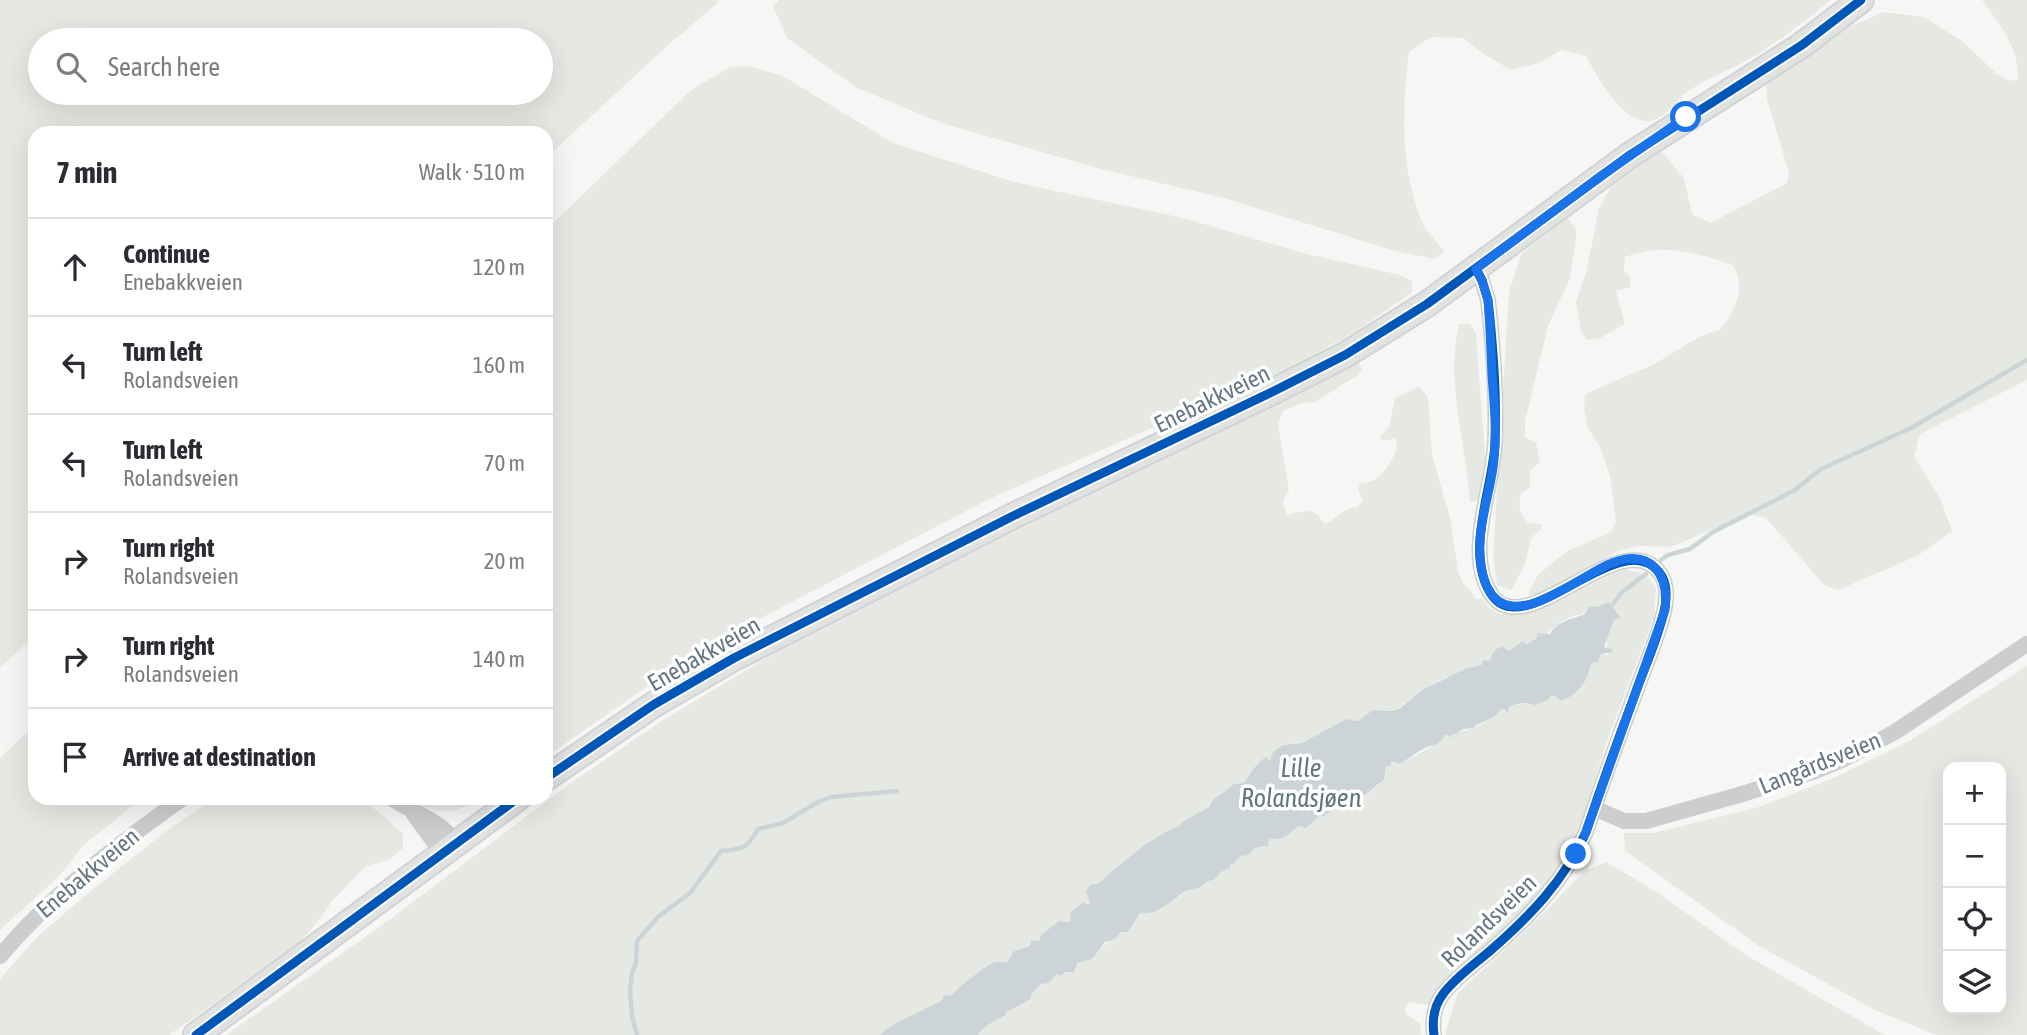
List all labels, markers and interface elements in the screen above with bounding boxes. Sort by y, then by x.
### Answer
search box [28,28,553,105]
icon: search [52,48,90,86]
text: Search here [108,52,220,82]
route start [1670,101,1701,132]
text: 7 min [56,155,117,189]
text: Walk · 510 m [419,159,525,185]
text: Continue [123,239,210,269]
icon: ahead [56,248,94,286]
text: 120 m [473,254,525,280]
text: Enebakkveien [123,269,243,295]
text: Turn left [123,337,203,367]
icon: left [56,346,94,384]
text: 160 m [473,352,525,378]
street label: Enebakkveien [1150,359,1274,438]
text: Rolandsveien [123,367,239,393]
text: Turn left [123,435,203,465]
icon: left [56,444,94,482]
text: 70 m [484,450,525,476]
text: Rolandsveien [123,465,239,491]
text: Turn right [123,533,214,563]
icon: right [56,542,94,580]
text: 20 m [484,548,525,574]
text: Rolandsveien [123,563,239,589]
street label: Enebakkveien [643,611,765,697]
text: Turn right [123,631,214,661]
icon: right [56,640,94,678]
text: 140 m [473,646,525,672]
text: Rolandsveien [123,661,239,687]
street label: Langårdsveien [1755,726,1884,799]
icon: arrive [56,738,94,776]
text: Arrive at destination [123,742,316,772]
water label: Lille Rolandsjøen [1241,753,1362,813]
map controls [1943,762,2006,1014]
button: + [1943,762,2006,825]
street label: Enebakkveien [31,822,144,923]
button: − [1943,825,2006,888]
route end [1560,838,1591,869]
street label: Rolandsveien [1436,869,1542,972]
button: locate [1943,888,2006,951]
button: layers [1943,951,2006,1014]

